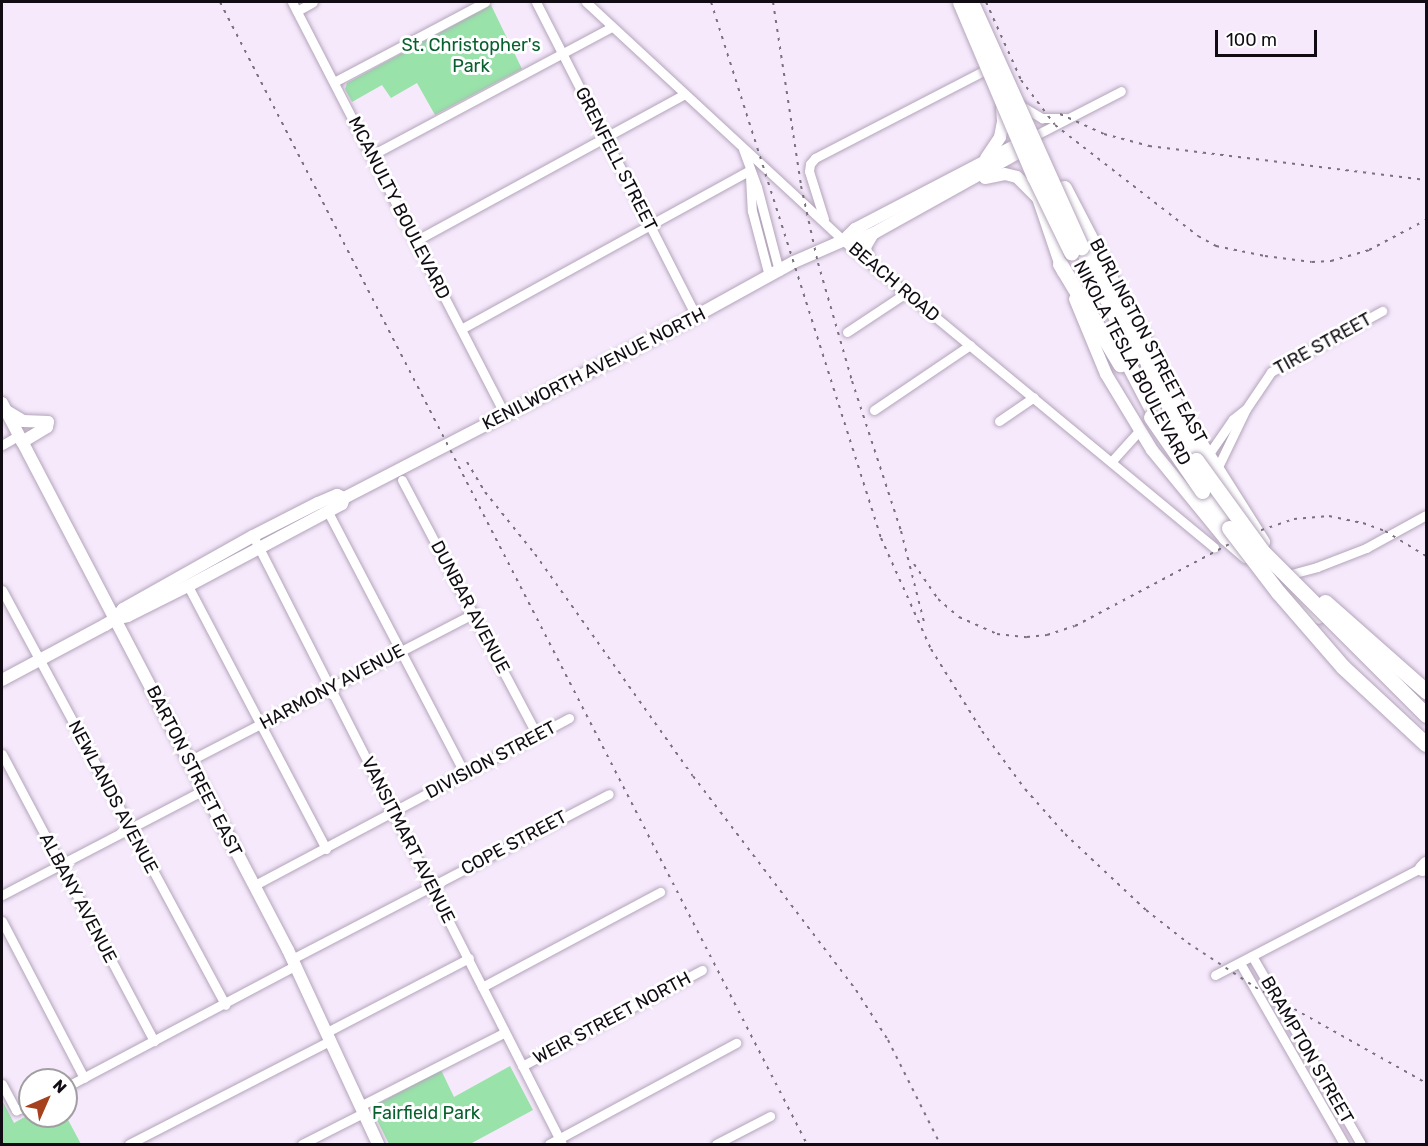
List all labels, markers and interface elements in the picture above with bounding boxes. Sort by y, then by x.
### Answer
scale bar [1218,18,1320,56]
text: 100 m [1226,29,1277,51]
park label: St. Christopher's Park [401,35,541,78]
street label: GRENFELL STREET [570,83,662,235]
street label: MCANULTY BOULEVARD [343,113,455,303]
street label: BURLINGTON STREET EAST [1085,235,1211,447]
street label: BEACH ROAD [844,238,944,326]
street label: NIKOLA TESLA BOULEVARD [1068,256,1196,470]
street label: KENILWORTH AVENUE NORTH [479,303,709,435]
street label: TIRE STREET [1271,308,1375,380]
street label: DUNBAR AVENUE [426,537,514,677]
street label: HARMONY AVENUE [256,640,408,734]
street label: BARTON STREET EAST [141,682,247,860]
street label: DIVISION STREET [422,716,560,804]
street label: NEWLANDS AVENUE [63,717,163,877]
street label: VANSITMART AVENUE [356,753,460,927]
street label: COPE STREET [457,806,571,880]
street label: ALBANY AVENUE [35,829,121,967]
street label: WEIR STREET NORTH [529,967,695,1069]
street label: BRAMPTON STREET [1256,973,1358,1127]
north arrow [18,1068,78,1128]
text: N [49,1076,70,1097]
park label: Fairfield Park [372,1102,480,1124]

